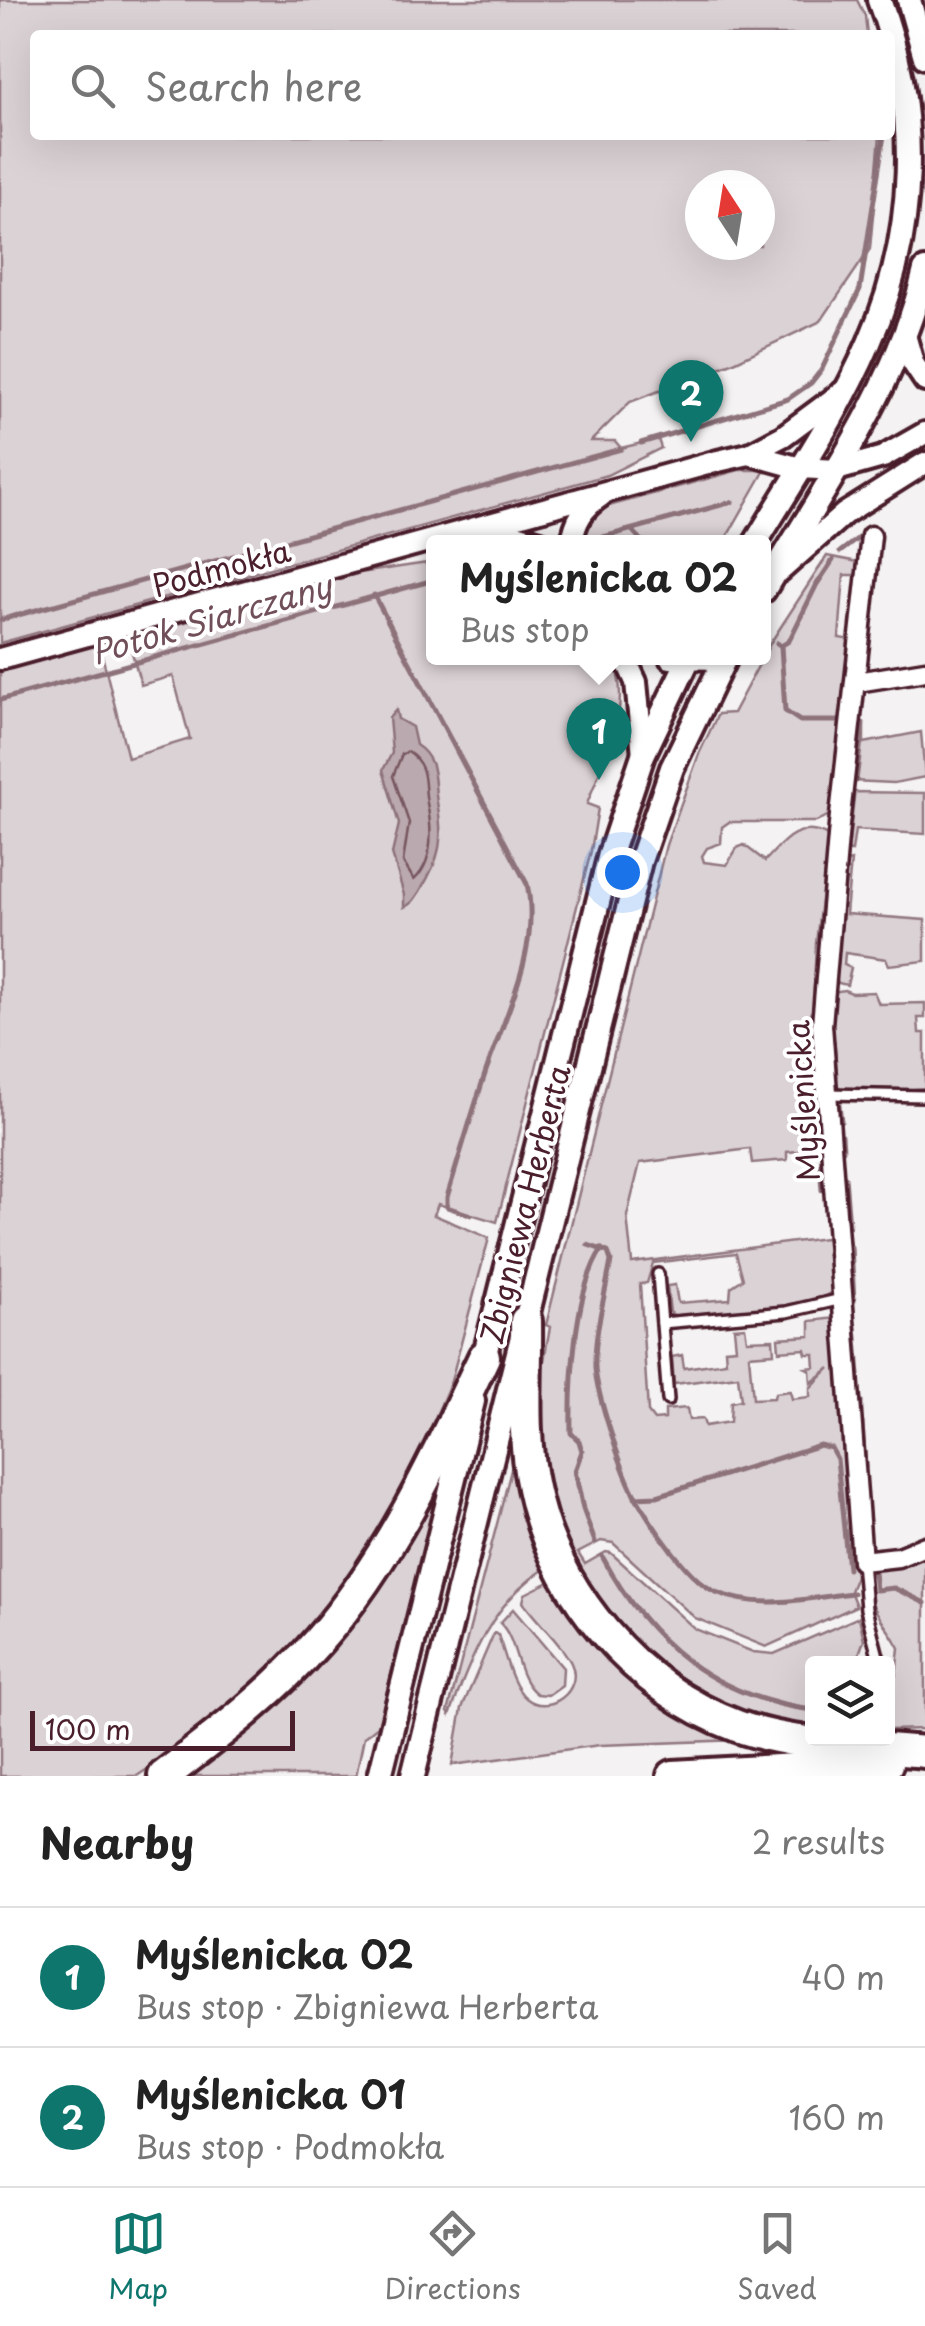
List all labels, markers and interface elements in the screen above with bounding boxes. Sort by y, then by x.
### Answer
search box [30,30,895,140]
text: Search here [145,57,362,114]
icon: search [65,58,120,113]
north arrow [685,170,775,260]
pin: 2 [658,360,724,442]
street label: Podmokła [147,527,295,607]
popup [426,535,771,665]
text: Myślenicka 02 [459,548,738,605]
water label: Potok Siarczany [85,560,340,675]
text: Bus stop [459,605,590,653]
pin: 1 [566,698,632,780]
your location [597,847,648,898]
street label: Myślenicka [774,1019,830,1183]
street label: Zbigniewa Herberta [468,1060,580,1348]
map controls [805,1656,895,1746]
button: layers [805,1656,895,1746]
scale bar [30,1706,295,1750]
text: 100 m [45,1707,131,1750]
text: Nearby [40,1810,194,1873]
text: 2 results [752,1817,885,1865]
text: Myślenicka 02 [135,1925,413,1982]
text: 1 [65,1953,80,2001]
text: 40 m [801,1953,885,2001]
text: Bus stop · Zbigniewa Herberta [135,1982,598,2030]
text: Myślenicka 01 [135,2065,406,2122]
text: 2 [61,2093,84,2141]
text: 160 m [789,2093,885,2141]
text: Bus stop · Podmokła [135,2122,444,2170]
tab: Map [108,2206,168,2309]
tab: Directions [385,2206,521,2309]
tab: Saved [737,2206,817,2309]

